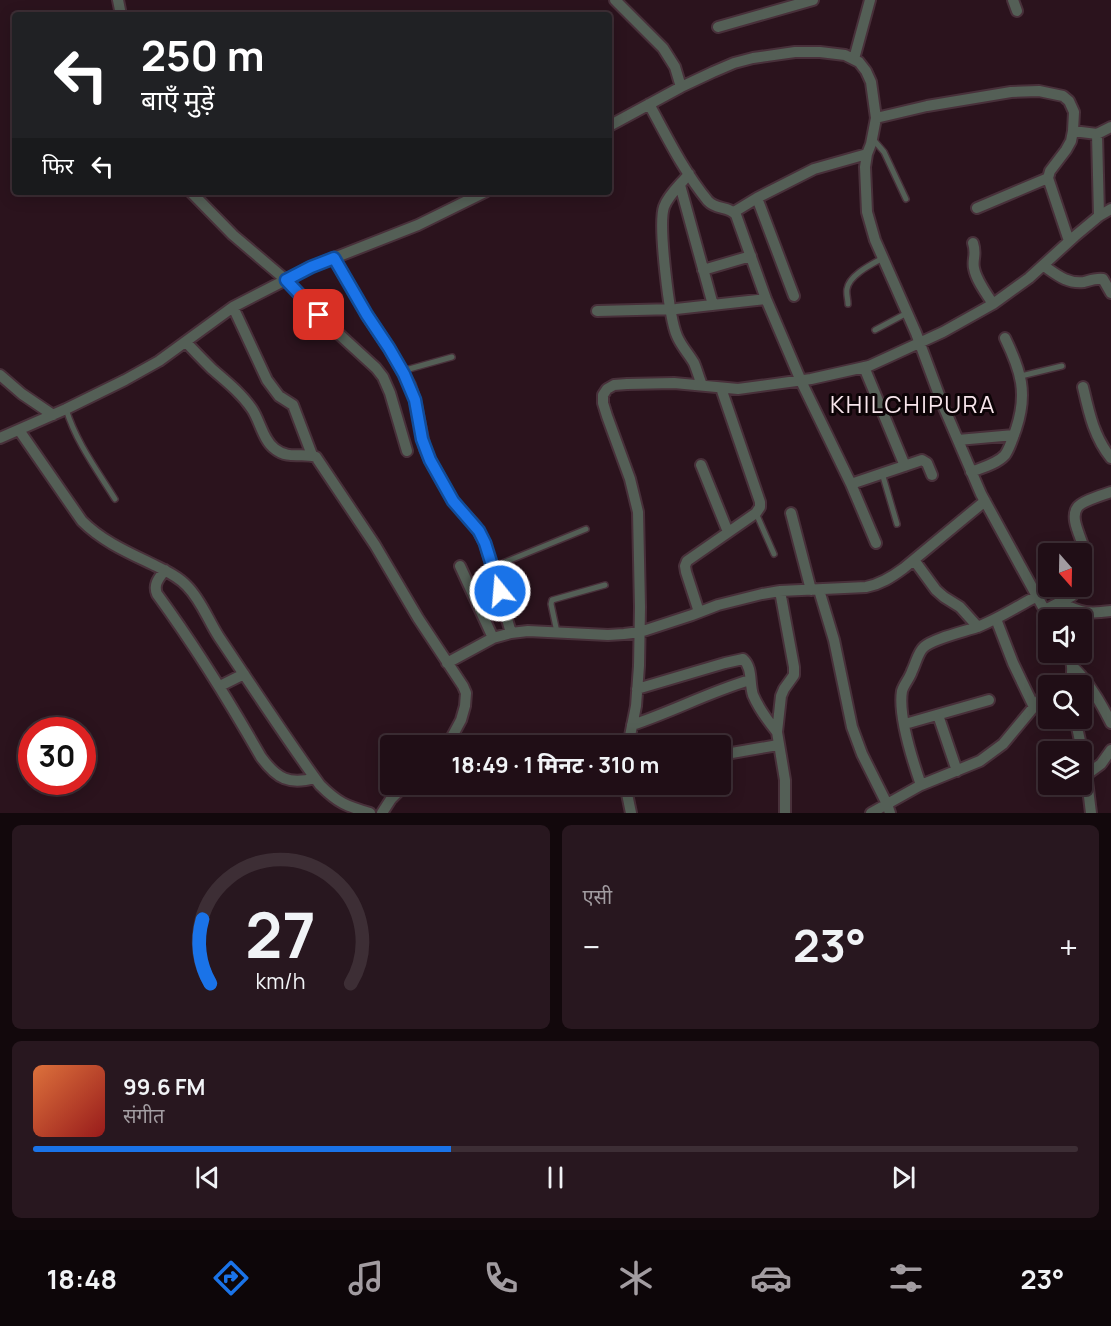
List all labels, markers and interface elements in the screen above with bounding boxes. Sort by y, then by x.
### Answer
text: 250 m [141,26,264,84]
icon: left [42,36,120,114]
text: बाएँ मुड़ें [141,81,214,118]
icon: left [86,150,119,183]
text: फिर [42,151,74,181]
pin [293,289,344,340]
icon: arrive [302,298,335,331]
district label: KHILCHIPURA [830,387,996,420]
north arrow [1038,543,1092,597]
map controls [1038,543,1092,795]
position arrow [468,559,532,623]
button: sound [1038,609,1092,663]
button: search [1038,675,1092,729]
speed limit sign: 30 [18,717,96,795]
button: layers [1038,741,1092,795]
text: 18:49 · 1 मिनट · 310 m [452,750,659,780]
text: एसी [583,883,612,910]
text: 27 [246,891,316,977]
text: 23° [793,914,866,976]
text: − [583,924,600,969]
text: + [1059,924,1078,969]
text: km/h [256,966,306,995]
text: 99.6 FM [123,1072,205,1102]
text: संगीत [123,1102,164,1129]
icon: previous [191,1161,224,1194]
icon: pause [539,1161,572,1194]
icon: next [887,1161,920,1194]
icon: directions [210,1257,252,1299]
icon: music [345,1257,387,1299]
icon: phone [480,1257,522,1299]
icon: climate [615,1257,657,1299]
icon: car [750,1257,792,1299]
icon: filters [885,1257,927,1299]
text: 18:48 [47,1260,117,1297]
text: 23° [1020,1260,1064,1297]

